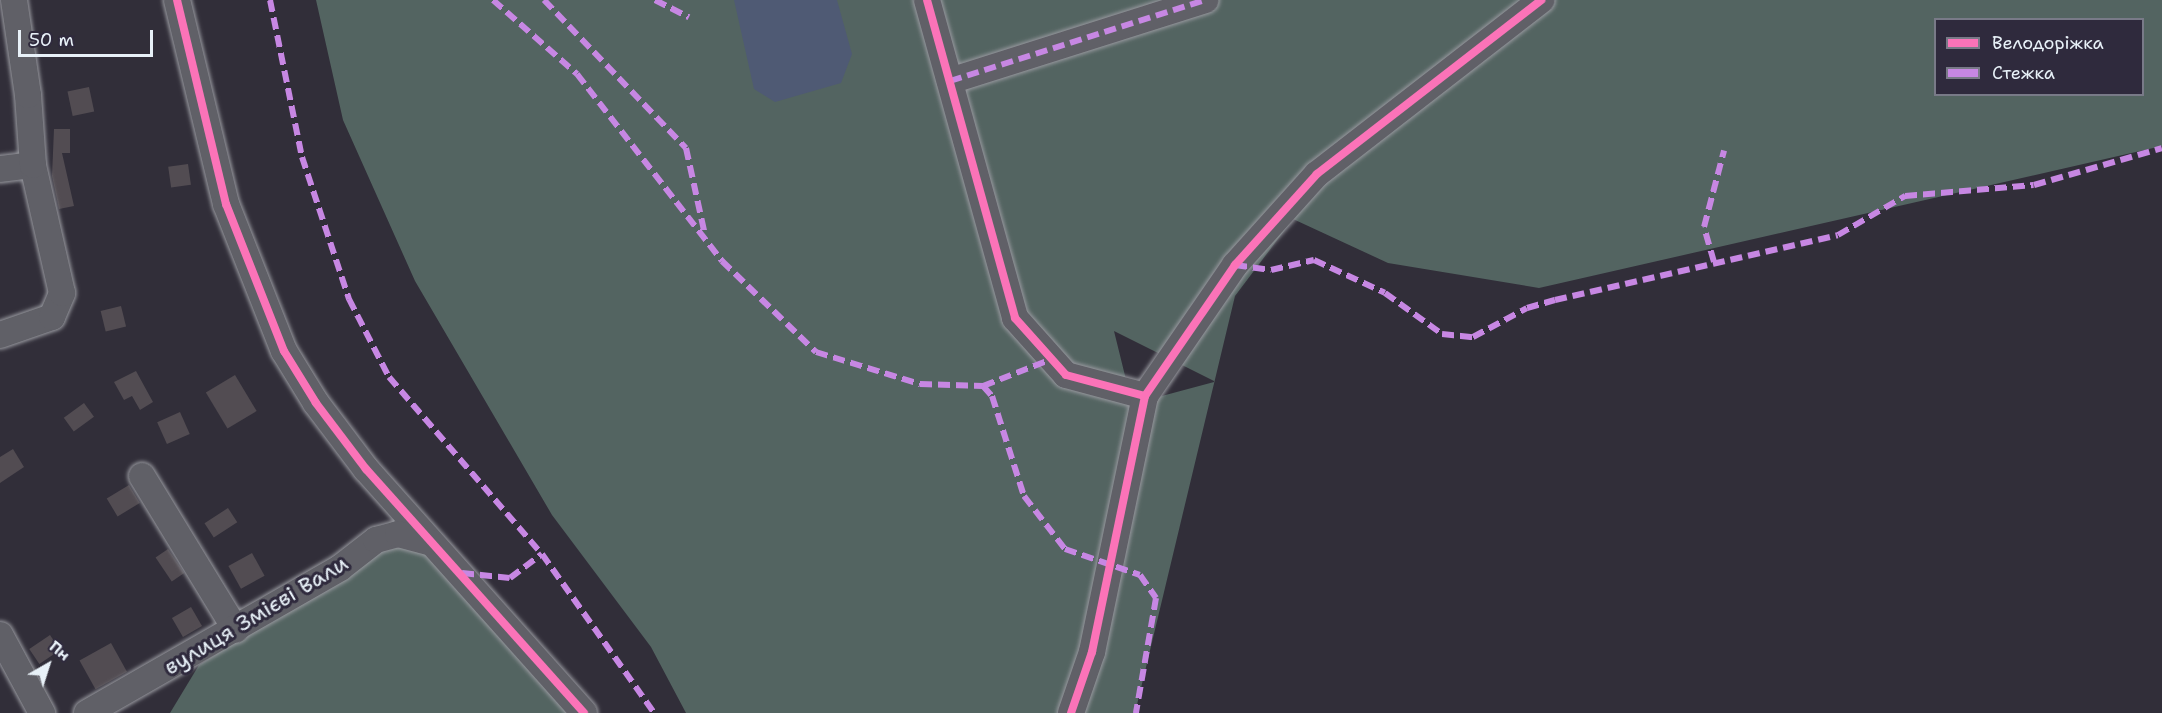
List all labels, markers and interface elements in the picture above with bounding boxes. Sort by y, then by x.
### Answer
scale bar [21,18,156,56]
legend [1934,18,2144,96]
text: 50 m [29,28,74,52]
text: Велодоріжка [1992,31,2104,55]
text: Стежка [1992,61,2055,85]
street label: вулиця Змієві Вали [159,550,353,680]
north arrow [18,635,78,695]
text: Пн [45,636,74,665]

